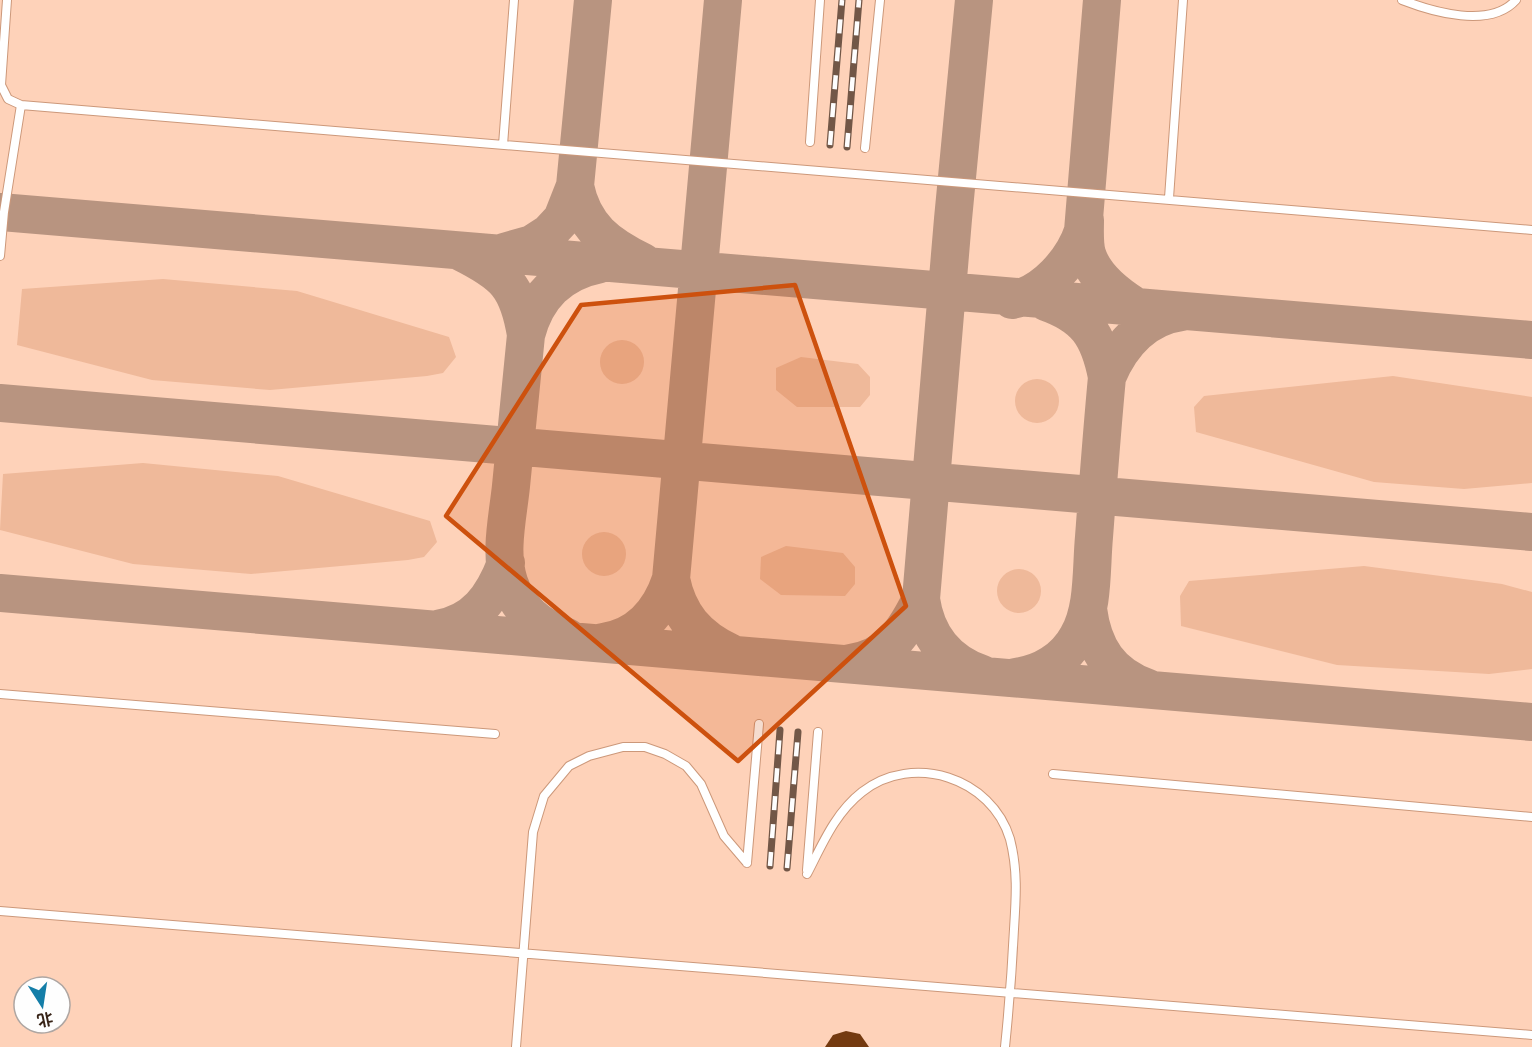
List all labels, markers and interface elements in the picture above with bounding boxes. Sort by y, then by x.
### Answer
north arrow [12,975,72,1035]
text: 北 [35,1008,55,1030]

